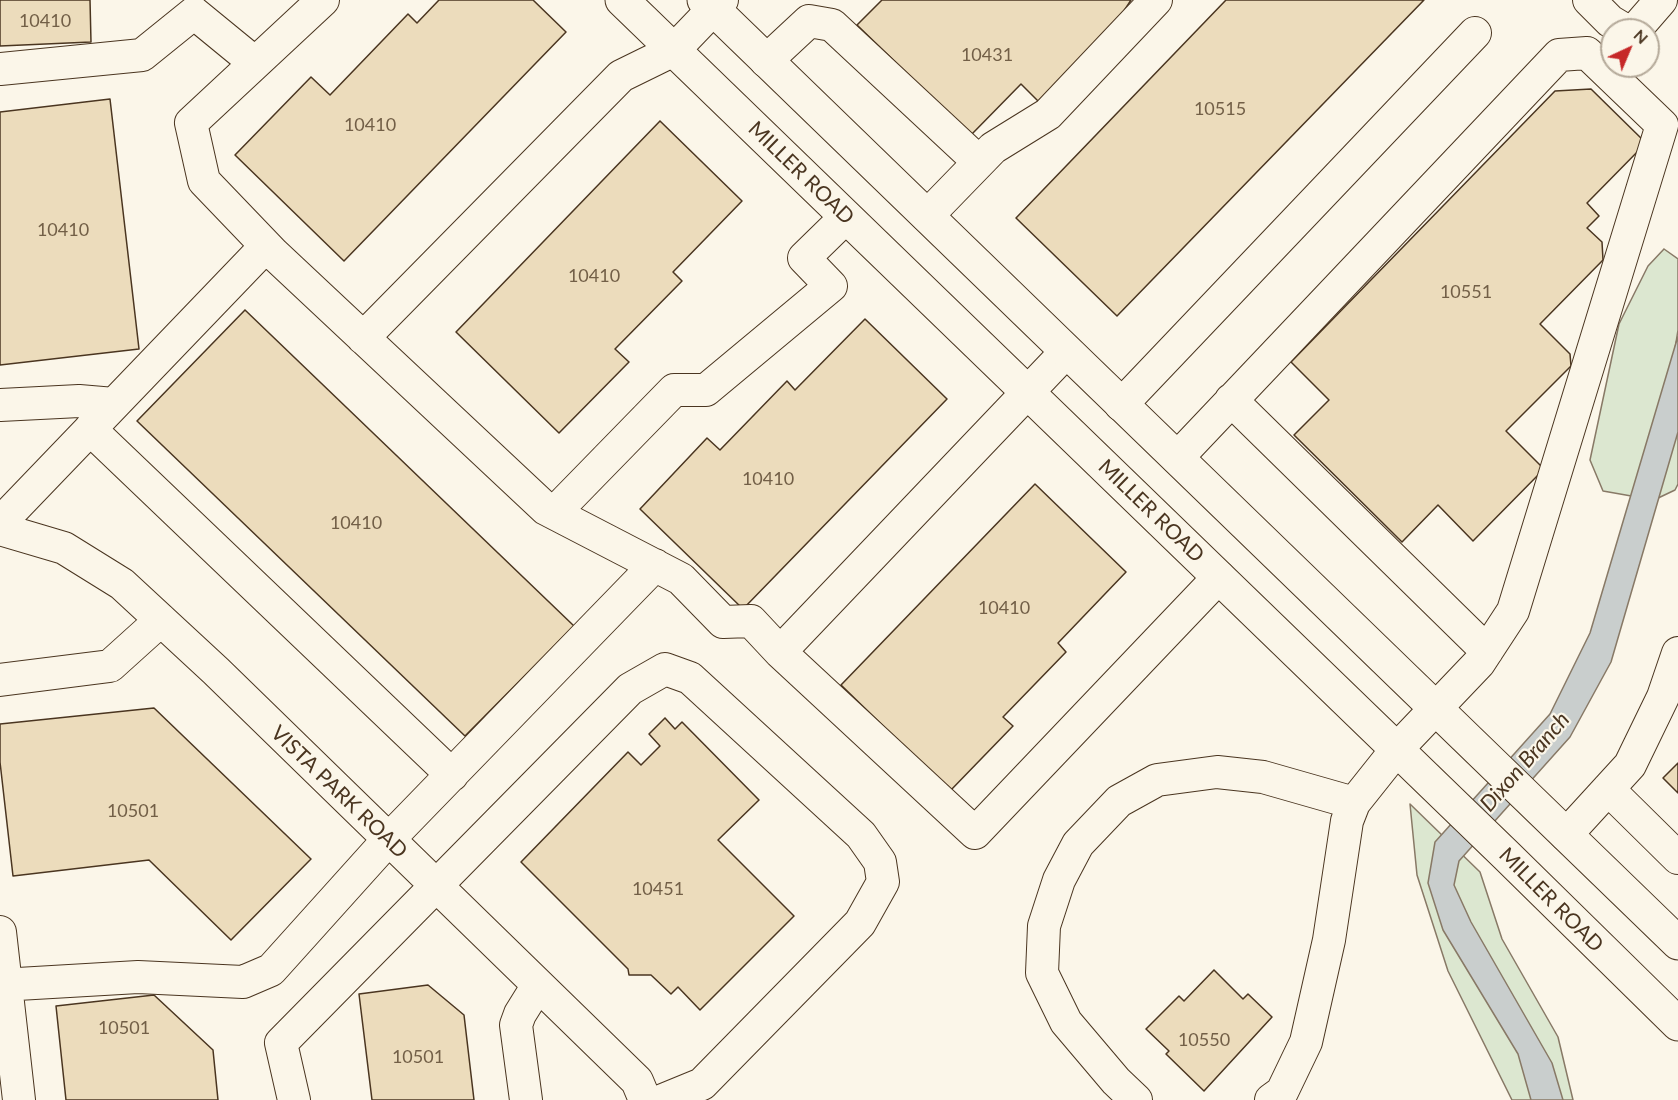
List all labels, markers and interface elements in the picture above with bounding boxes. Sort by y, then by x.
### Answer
house number: 10410 [19,10,71,32]
north arrow [1600,18,1660,78]
text: N [1630,25,1652,47]
house number: 10431 [961,44,1013,66]
house number: 10515 [1194,98,1246,120]
house number: 10410 [344,114,396,136]
street label: MILLER ROAD [743,116,859,230]
house number: 10410 [37,219,89,241]
house number: 10410 [568,265,620,287]
house number: 10551 [1440,281,1492,303]
street label: MILLER ROAD [1093,454,1209,568]
house number: 10410 [742,468,794,490]
house number: 10410 [330,512,382,534]
house number: 10410 [978,597,1030,619]
water label: Dixon Branch [1475,707,1575,817]
street label: VISTA PARK ROAD [266,720,412,864]
house number: 10501 [107,800,159,822]
street label: MILLER ROAD [1494,843,1608,957]
house number: 10451 [632,878,684,900]
house number: 10501 [98,1017,150,1039]
house number: 10550 [1178,1029,1230,1051]
house number: 10501 [392,1046,444,1068]

